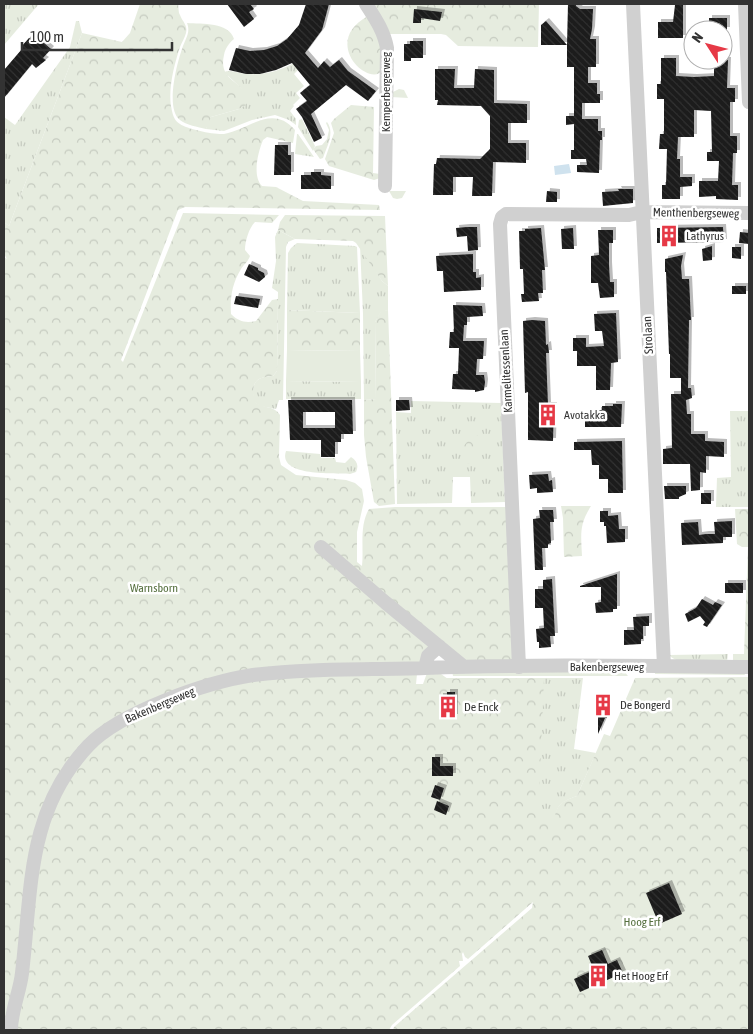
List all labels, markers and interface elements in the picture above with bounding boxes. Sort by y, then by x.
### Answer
scale bar [22,20,172,52]
north arrow [683,20,733,70]
text: 100 m [30,28,64,45]
text: N [689,29,706,45]
street label: Kemperbergerweg [379,51,393,132]
street label: Menthenbergseweg [653,205,740,221]
building icon: Lathyrus [656,223,682,249]
place label: Lathyrus [686,229,724,243]
street label: Strolaan [640,316,656,354]
street label: Karmelitessenlaan [497,329,515,413]
building icon: Avotakka [535,402,561,428]
place label: Avotakka [564,408,606,422]
park label: Warnsborn [130,581,178,595]
street label: Bakenbergseweg [570,660,645,674]
street label: Bakenbergseweg [123,684,198,726]
building icon: De Bongerd [590,692,616,718]
building icon: De Enck [435,694,461,720]
place label: De Bongerd [620,698,671,712]
place label: De Enck [464,700,499,714]
park label: Hoog Erf [624,915,661,929]
building icon: Het Hoog Erf [585,963,611,989]
place label: Het Hoog Erf [614,969,669,983]

